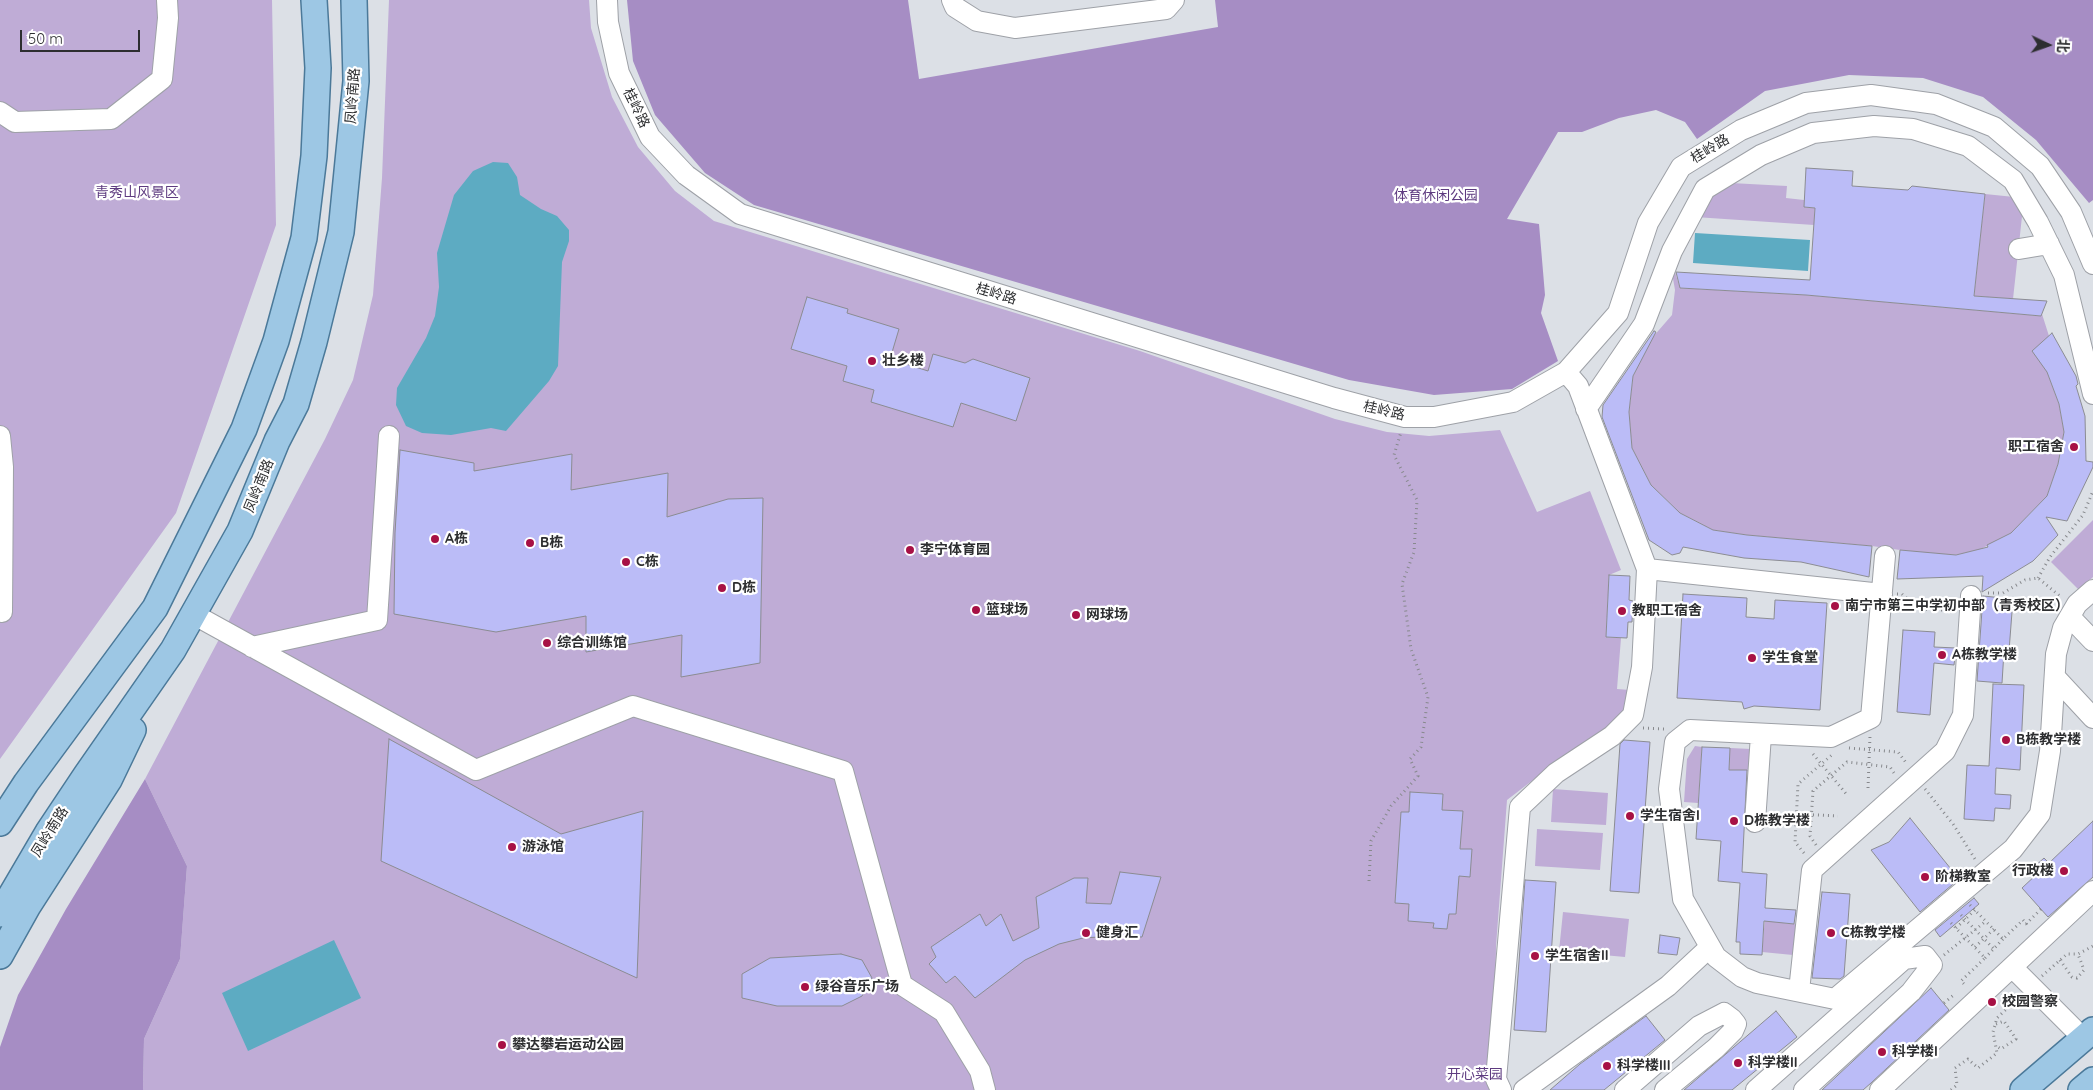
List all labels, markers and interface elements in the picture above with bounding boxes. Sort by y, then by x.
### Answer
scale bar [22,20,142,52]
north arrow [2023,20,2073,70]
text: 50 m [28,29,63,48]
text: 北 [2054,38,2072,53]
street label: 凤岭南路 [343,67,363,125]
street label: 桂岭路 [619,85,653,131]
street label: 桂岭路 [1688,131,1732,167]
park label: 青秀山风景区 [95,185,179,201]
park label: 体育休闲公园 [1394,188,1478,204]
street label: 桂岭路 [973,280,1019,308]
place label: 壮乡楼 [882,353,924,369]
marker: 壮乡楼 [866,355,878,367]
street label: 桂岭路 [1362,398,1406,424]
place label: 职工宿舍 [2008,439,2064,455]
marker: 职工宿舍 [2068,441,2080,453]
street label: 凤岭南路 [241,457,277,515]
place label: A栋 [445,531,468,547]
marker: A栋 [429,533,441,545]
place label: B栋 [540,535,563,551]
marker: B栋 [524,537,536,549]
place label: 李宁体育园 [920,542,990,558]
marker: 李宁体育园 [904,544,916,556]
place label: C栋 [636,554,659,570]
marker: C栋 [620,556,632,568]
place label: D栋 [732,580,756,596]
marker: D栋 [716,582,728,594]
place label: 南宁市第三中学初中部（青秀校区） [1845,598,2069,614]
marker: 南宁市第三中学初中部（青秀校区） [1829,600,1841,612]
place label: 篮球场 [986,602,1028,618]
place label: 教职工宿舍 [1632,603,1702,619]
marker: 篮球场 [970,604,982,616]
marker: 教职工宿舍 [1616,605,1628,617]
place label: 网球场 [1086,607,1128,623]
marker: 网球场 [1070,609,1082,621]
place label: 综合训练馆 [557,635,627,651]
marker: 综合训练馆 [541,637,553,649]
place label: A栋教学楼 [1952,647,2017,663]
marker: A栋教学楼 [1936,649,1948,661]
place label: 学生食堂 [1762,650,1818,666]
marker: 学生食堂 [1746,652,1758,664]
place label: B栋教学楼 [2016,732,2081,748]
marker: B栋教学楼 [2000,734,2012,746]
street label: 凤岭南路 [28,804,72,860]
place label: 学生宿舍I [1640,808,1700,824]
marker: 学生宿舍I [1624,810,1636,822]
place label: D栋教学楼 [1744,813,1810,829]
marker: D栋教学楼 [1728,815,1740,827]
place label: 游泳馆 [522,839,564,855]
marker: 游泳馆 [506,841,518,853]
place label: 行政楼 [2012,863,2054,879]
marker: 行政楼 [2058,865,2070,877]
place label: 阶梯教室 [1935,869,1991,885]
marker: 阶梯教室 [1919,871,1931,883]
place label: 健身汇 [1096,925,1138,941]
place label: C栋教学楼 [1841,925,1906,941]
marker: 健身汇 [1080,927,1092,939]
marker: C栋教学楼 [1825,927,1837,939]
place label: 学生宿舍II [1545,948,1609,964]
marker: 学生宿舍II [1529,950,1541,962]
place label: 绿谷音乐广场 [815,979,899,995]
marker: 绿谷音乐广场 [799,981,811,993]
place label: 校园警察 [2002,994,2058,1010]
marker: 校园警察 [1986,996,1998,1008]
place label: 攀达攀岩运动公园 [512,1037,624,1053]
marker: 攀达攀岩运动公园 [496,1039,508,1051]
place label: 科学楼I [1892,1044,1938,1060]
marker: 科学楼I [1876,1046,1888,1058]
place label: 科学楼II [1748,1055,1798,1071]
marker: 科学楼II [1732,1057,1744,1069]
place label: 科学楼III [1617,1058,1671,1074]
marker: 科学楼III [1601,1060,1613,1072]
park label: 开心菜园 [1447,1067,1503,1083]

